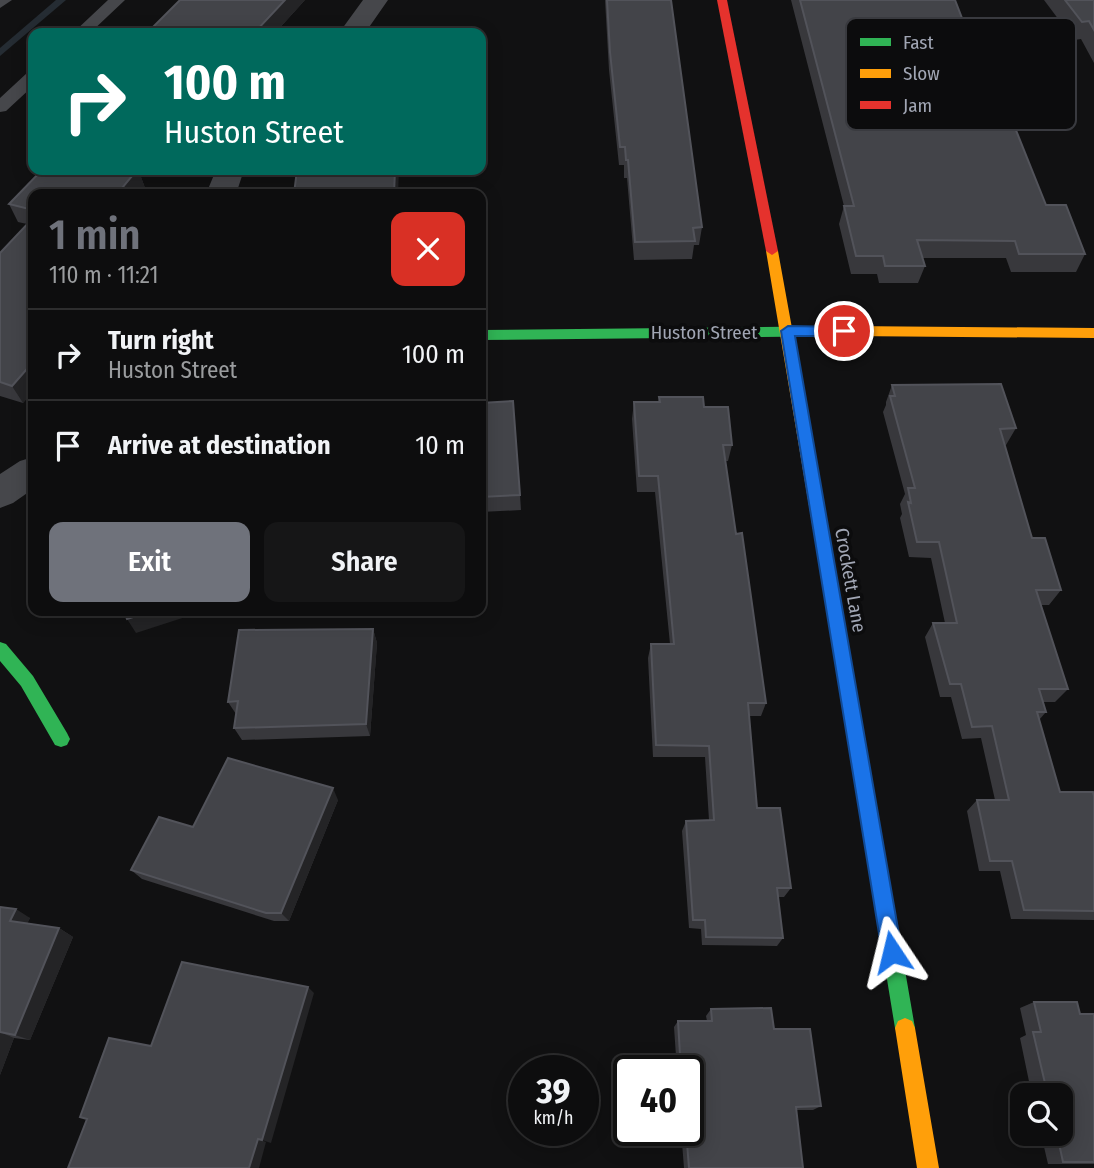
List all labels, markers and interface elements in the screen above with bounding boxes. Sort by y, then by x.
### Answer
legend [846,18,1076,130]
text: Fast [903,31,934,54]
text: 100 m [164,53,286,112]
icon: right [49,56,140,147]
text: Slow [903,62,940,85]
text: Jam [903,94,932,117]
text: Huston Street [164,113,344,151]
text: 1 min [49,210,140,260]
button: close [391,212,465,286]
text: 110 m · 11:21 [49,261,158,289]
pin [814,301,874,361]
icon: arrive [825,312,863,350]
street label: Huston Street [651,321,758,344]
text: Turn right [108,325,214,356]
icon: right [49,336,87,374]
text: 100 m [402,339,465,370]
text: Huston Street [108,356,237,384]
icon: arrive [49,427,87,465]
text: Arrive at destination [108,430,331,461]
text: 10 m [415,430,465,461]
button: Exit [49,522,250,602]
button: Share [264,522,465,602]
street label: Crockett Lane [830,526,871,634]
position arrow [855,915,929,989]
speed limit sign: 40 [613,1055,704,1146]
text: 39 [536,1070,571,1112]
map controls [1010,1083,1073,1146]
button: search [1010,1083,1073,1146]
text: km/h [533,1107,574,1129]

